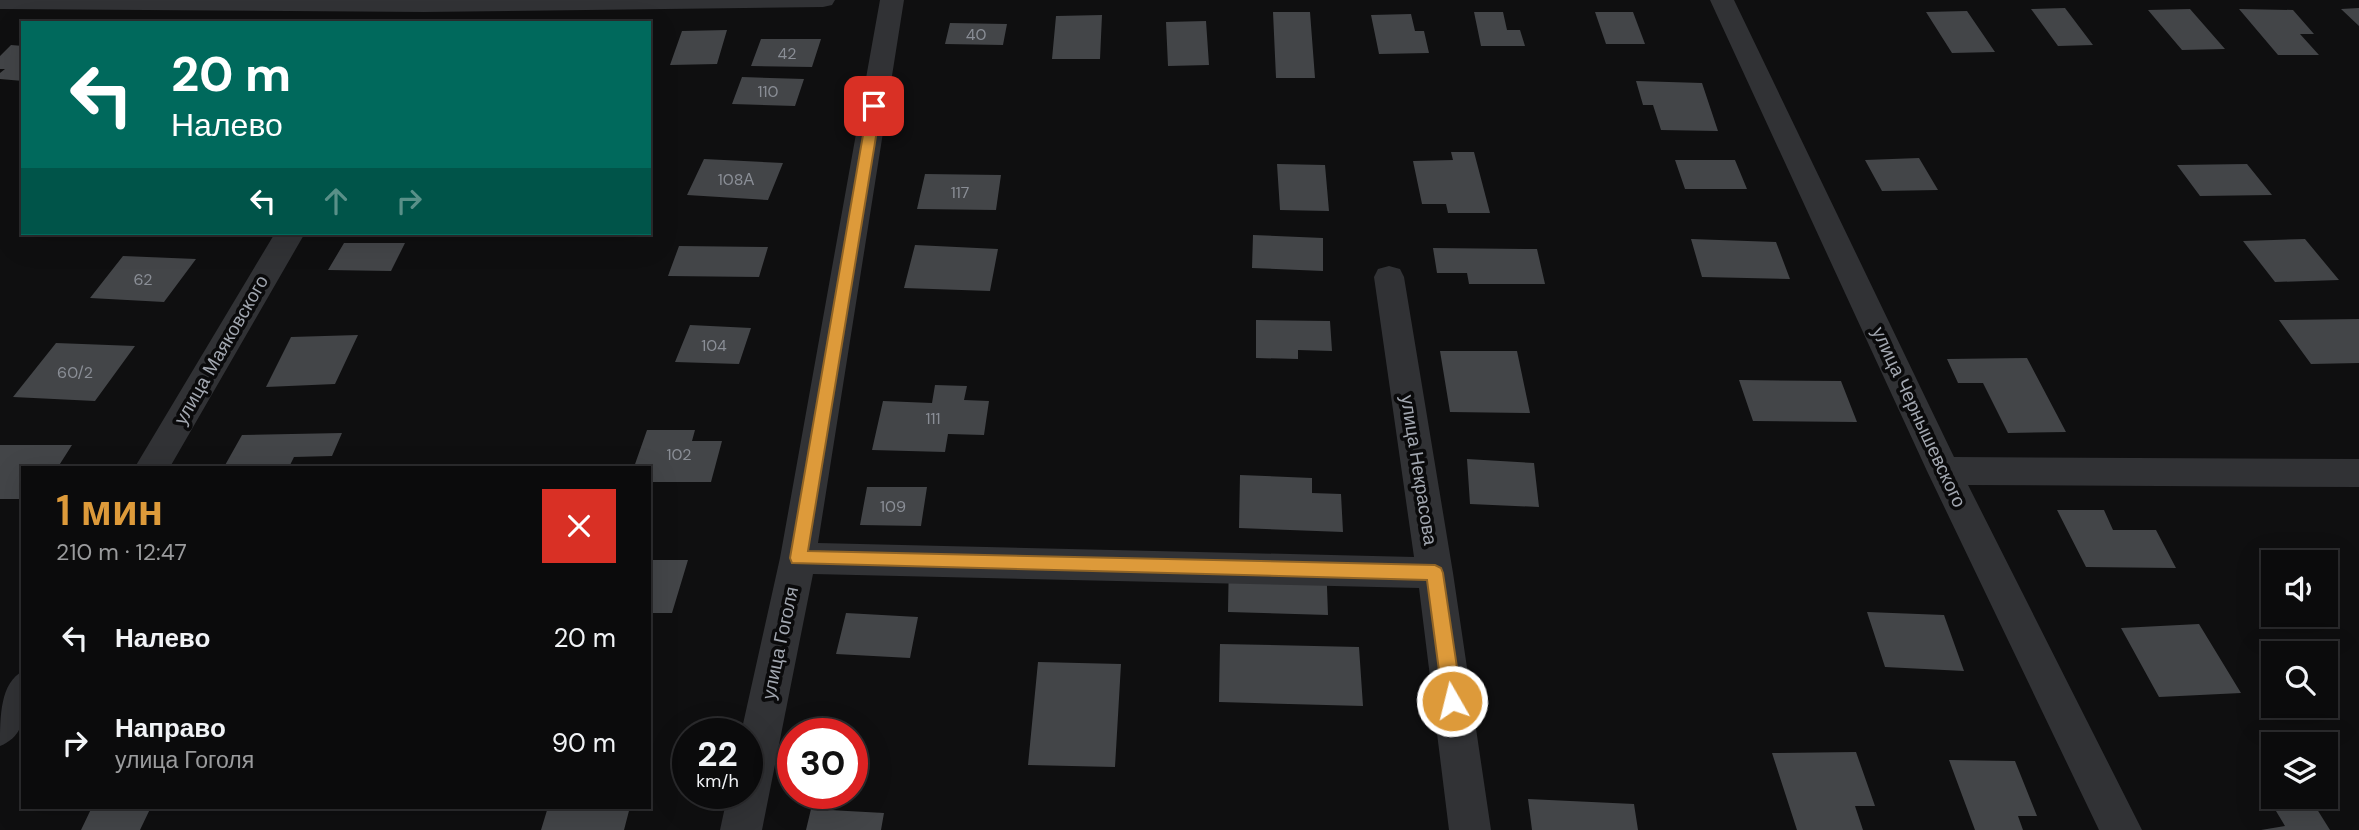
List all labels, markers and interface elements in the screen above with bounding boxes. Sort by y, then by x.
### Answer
house number: 40 [966,24,986,45]
text: 20 m [171,42,291,106]
house number: 42 [778,43,796,64]
icon: left [56,49,147,140]
pin [844,76,904,136]
house number: 110 [758,81,779,102]
icon: arrive [855,87,893,125]
text: Налево [171,104,283,146]
house number: 108А [718,169,754,190]
icon: left [244,182,282,220]
icon: ahead [317,182,355,220]
icon: right [390,182,428,220]
house number: 117 [951,182,969,203]
house number: 62 [134,269,152,290]
street label: улица Маяковского [168,271,274,429]
street label: улица Чернышевского [1866,323,1972,511]
house number: 104 [701,335,727,356]
house number: 60/2 [57,362,93,383]
street label: улица Некрасова [1395,393,1443,547]
house number: 111 [926,408,940,429]
house number: 102 [667,444,692,465]
text: 1 мин [56,483,163,538]
button: close [542,489,616,563]
house number: 109 [880,496,906,517]
text: 210 m · 12:47 [56,537,187,567]
map controls [2261,550,2338,809]
button: sound [2261,550,2338,627]
street label: улица Гоголя [756,584,804,702]
icon: left [56,619,94,657]
text: Налево [115,621,210,655]
text: 20 m [553,621,616,655]
button: search [2261,641,2338,718]
position arrow [1415,664,1489,738]
text: Направо [115,711,226,745]
speed limit sign: 30 [777,718,868,809]
icon: right [56,724,94,762]
text: 90 m [552,726,616,760]
text: 22 [697,731,738,777]
button: layers [2261,732,2338,809]
text: улица Гоголя [115,745,254,775]
text: km/h [696,769,739,793]

